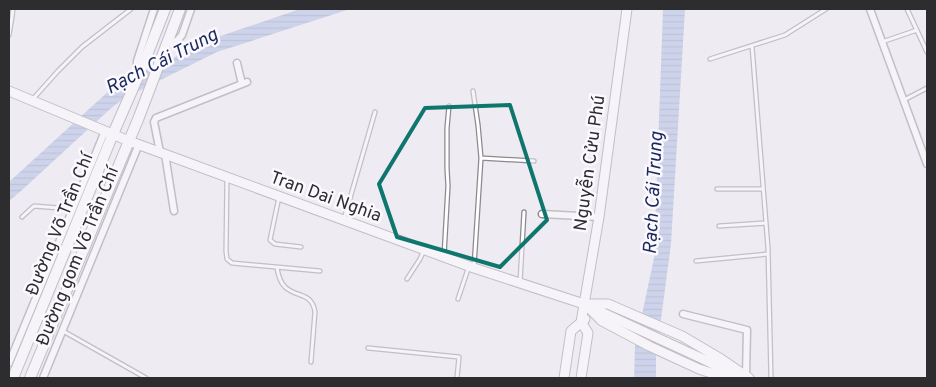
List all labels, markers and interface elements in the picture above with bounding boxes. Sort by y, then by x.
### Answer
water label: Rạch Cái Trung [102,23,223,100]
street label: Nguyễn Cửu Phú [568,93,611,233]
water label: Rạch Cái Trung [639,130,669,255]
street label: Đường Võ Trần Chí [20,148,100,299]
street label: Đường gom Võ Trần Chí [31,162,125,350]
street label: Tran Dai Nghia [267,167,384,228]

